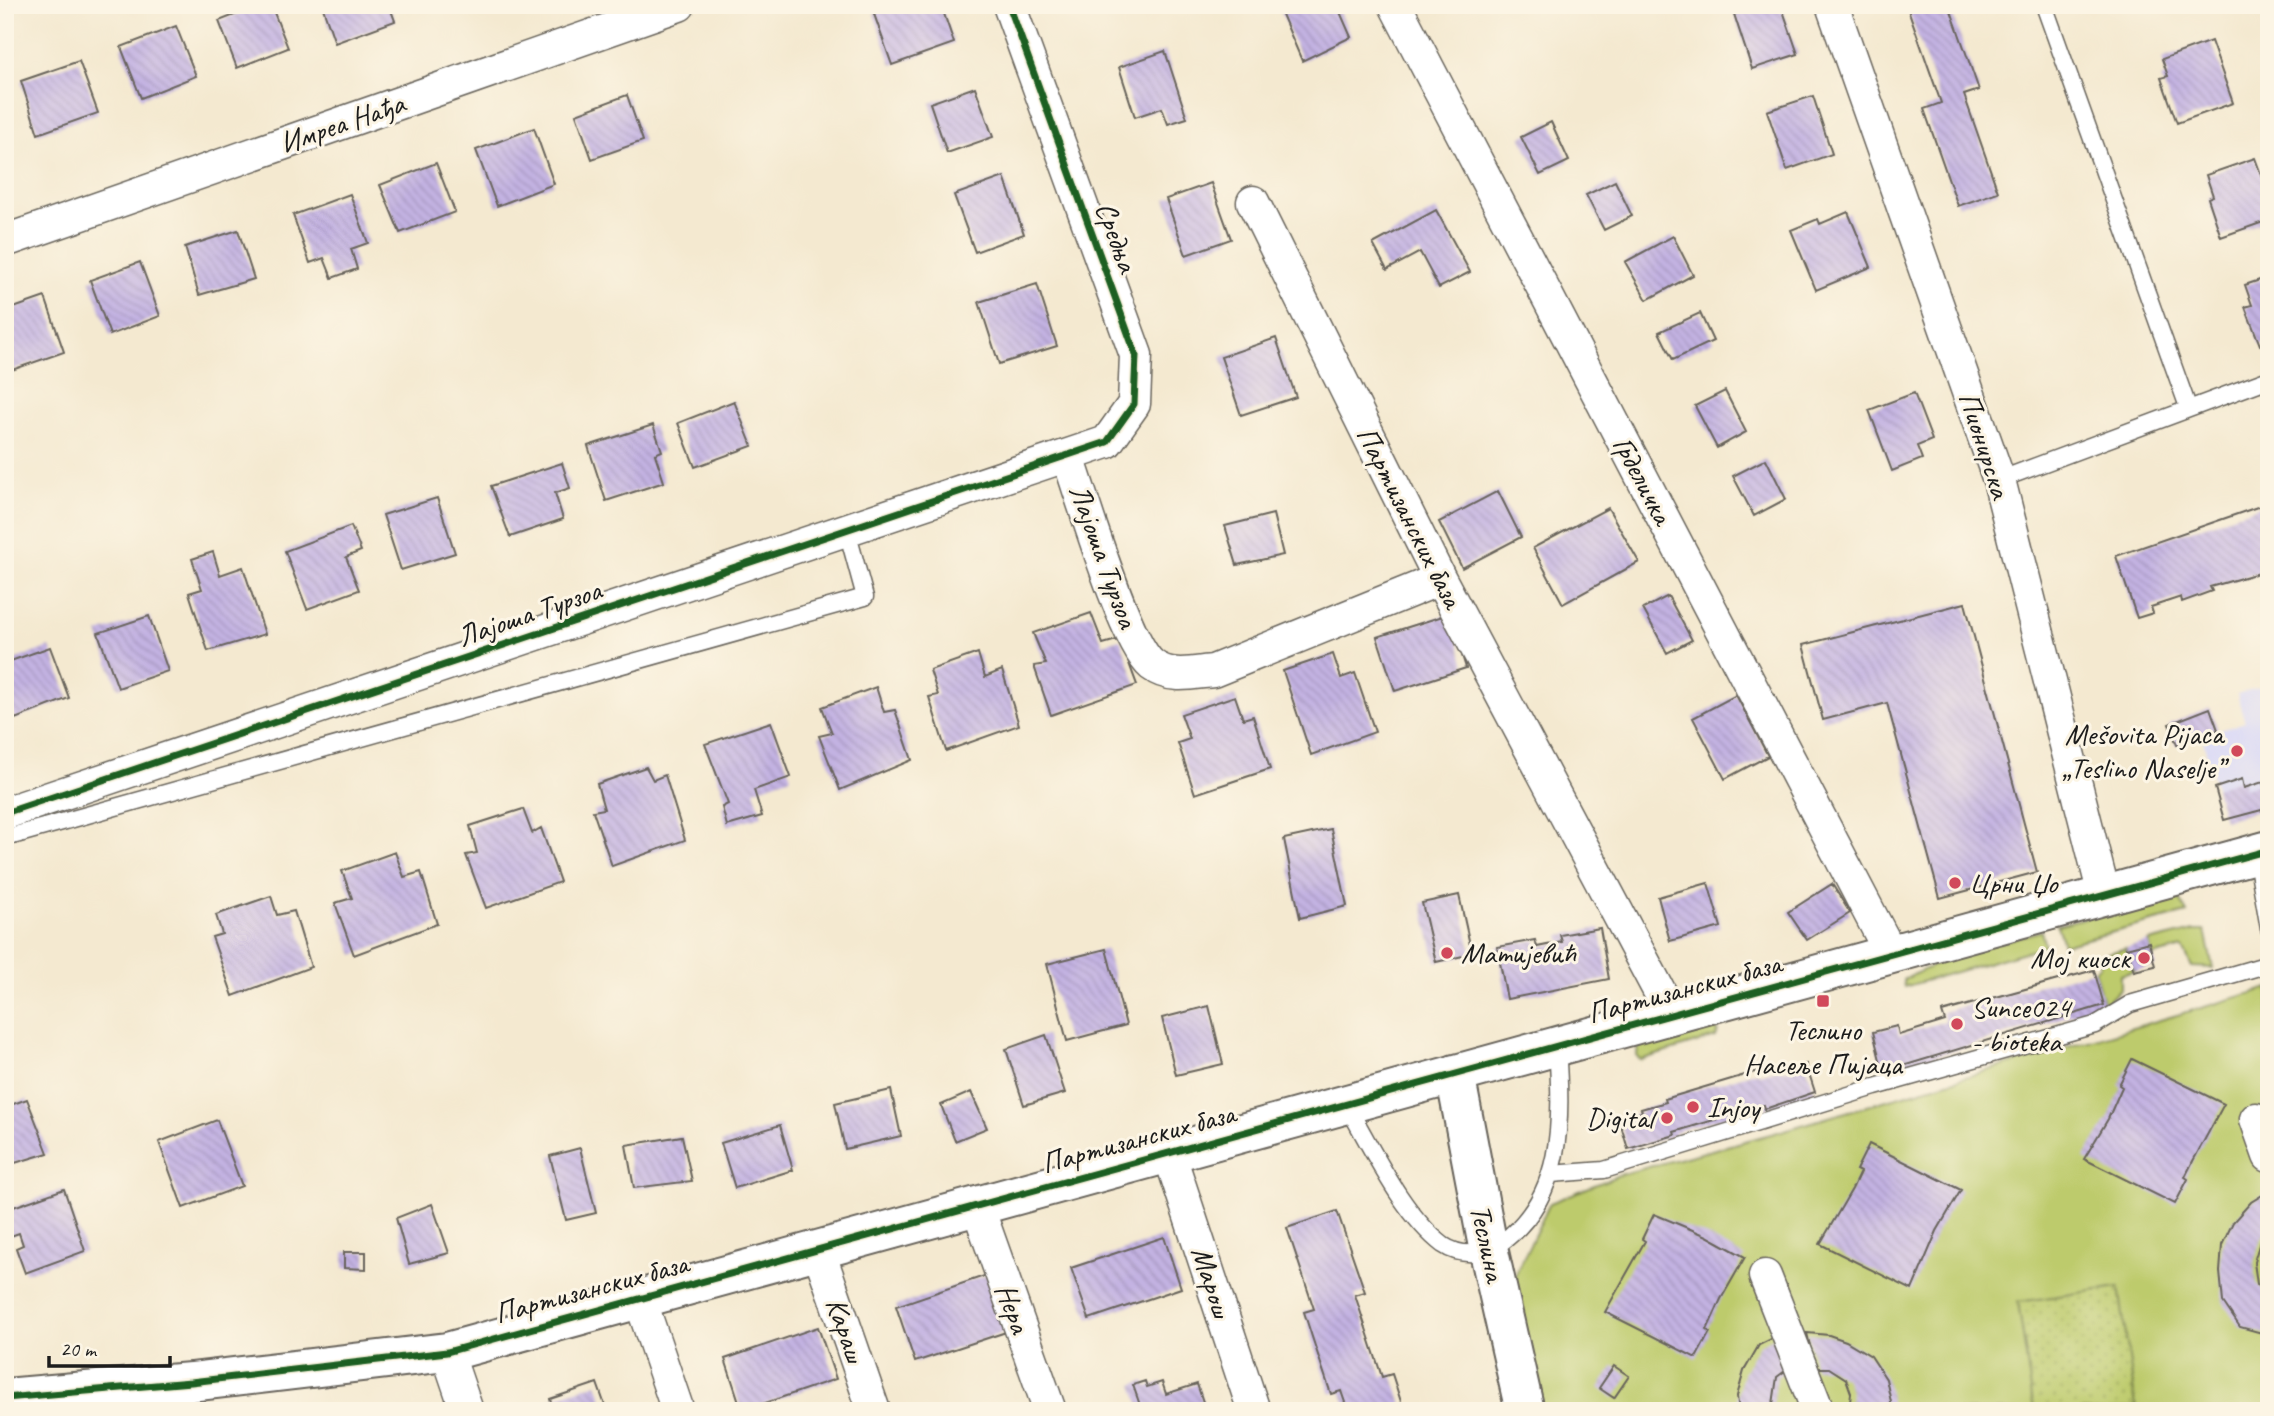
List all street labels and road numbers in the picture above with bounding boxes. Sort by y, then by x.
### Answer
street label: Имреа Нађа [274,83,411,162]
street label: Средња [1087,197,1148,279]
street label: Пионирска [1950,387,2021,505]
street label: Партизанских база [1348,420,1473,617]
street label: Грделичка [1604,429,1683,533]
street label: Лајоша Турзоа [1061,479,1148,635]
street label: Лајоша Турзоа [452,570,608,655]
street label: Партизанских база [1583,943,1787,1032]
street label: Партизанских база [1037,1093,1241,1182]
street label: Теслина [1461,1201,1515,1288]
street label: Марош [1183,1242,1242,1324]
street label: Партизанских база [490,1243,694,1332]
street label: Нера [987,1278,1040,1340]
street label: Караш [817,1292,875,1369]

